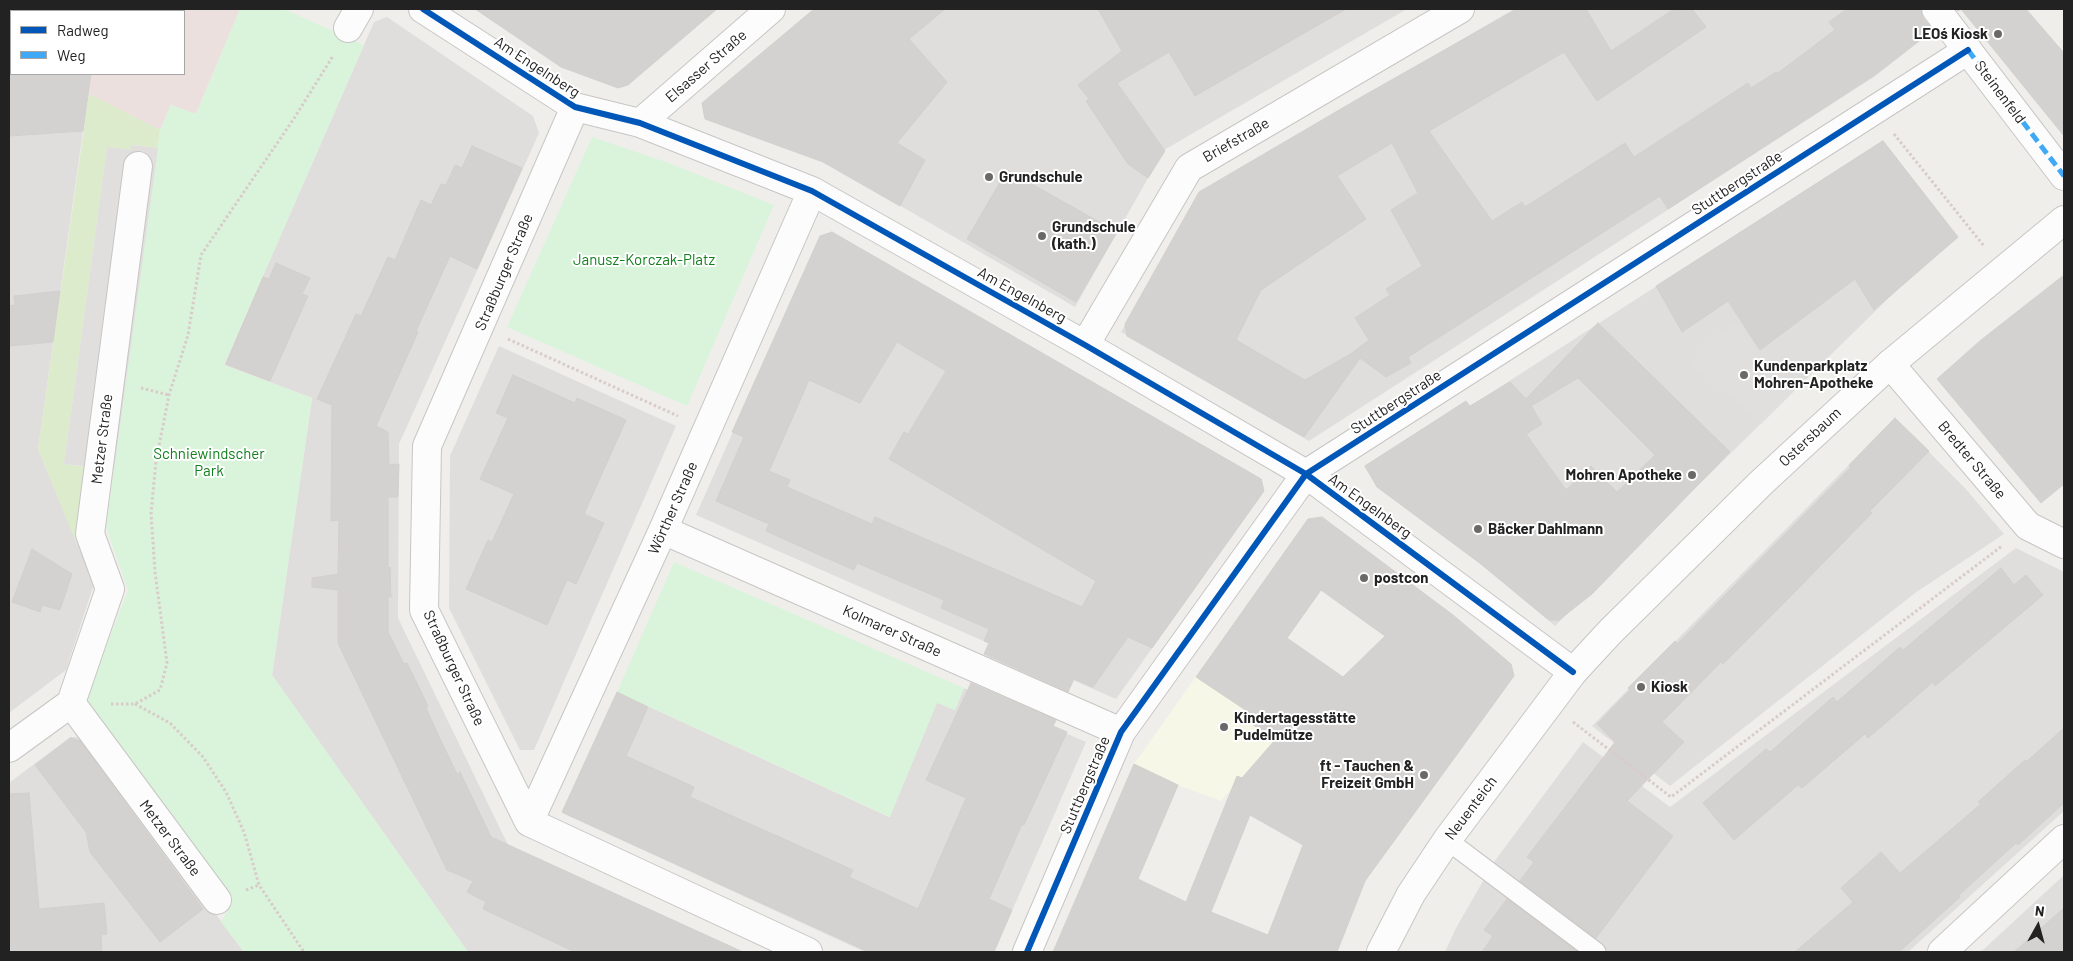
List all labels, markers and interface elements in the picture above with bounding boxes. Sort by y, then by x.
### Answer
legend [10,10,185,75]
text: Radweg [57,21,109,39]
place label: LEOś Kiosk [1914,25,1988,43]
street label: Elsasser Straße [662,26,750,106]
marker: LEOś Kiosk [1992,28,2004,40]
street label: Am Engelnberg [491,33,583,101]
text: Weg [57,46,85,64]
street label: Steinenfeld [1971,57,2029,127]
street label: Briefstraße [1200,114,1272,166]
street label: Stuttbergstraße [1688,147,1786,219]
place label: Grundschule [999,168,1083,186]
marker: Grundschule [983,171,995,183]
street label: Straßburger Straße [471,211,537,333]
place label: Grundschule (kath.) [1052,218,1136,253]
marker: Grundschule (kath.) [1036,230,1048,242]
park label: Janusz-Korczak-Platz [573,251,715,269]
street label: Am Engelnberg [975,263,1069,327]
place label: Kundenparkplatz Mohren-Apotheke [1754,357,1874,392]
street label: Stuttbergstraße [1347,366,1445,438]
marker: Kundenparkplatz Mohren-Apotheke [1738,369,1750,381]
street label: Metzer Straße [88,393,116,485]
street label: Ostersbaum [1775,404,1845,470]
street label: Bredter Straße [1934,417,2010,503]
park label: Schniewindscher Park [153,445,265,480]
street label: Wörther Straße [645,459,701,557]
place label: Mohren Apotheke [1566,466,1682,484]
marker: Mohren Apotheke [1686,469,1698,481]
street label: Am Engelnberg [1325,470,1415,542]
place label: Bäcker Dahlmann [1488,520,1603,538]
marker: Bäcker Dahlmann [1472,523,1484,535]
place label: postcon [1374,569,1428,587]
marker: postcon [1358,572,1370,584]
street label: Kolmarer Straße [840,601,944,661]
street label: Straßburger Straße [419,607,489,729]
place label: Kiosk [1651,678,1688,696]
marker: Kiosk [1635,681,1647,693]
place label: Kindertagesstätte Pudelmütze [1234,709,1356,744]
marker: Kindertagesstätte Pudelmütze [1218,721,1230,733]
street label: Stuttbergstraße [1056,733,1114,837]
place label: ft - Tauchen & Freizeit GmbH [1320,757,1414,792]
marker: ft - Tauchen & Freizeit GmbH [1418,769,1430,781]
street label: Neuenteich [1441,773,1501,843]
street label: Metzer Straße [135,796,205,880]
north arrow [2013,901,2063,951]
text: N [2034,902,2046,920]

